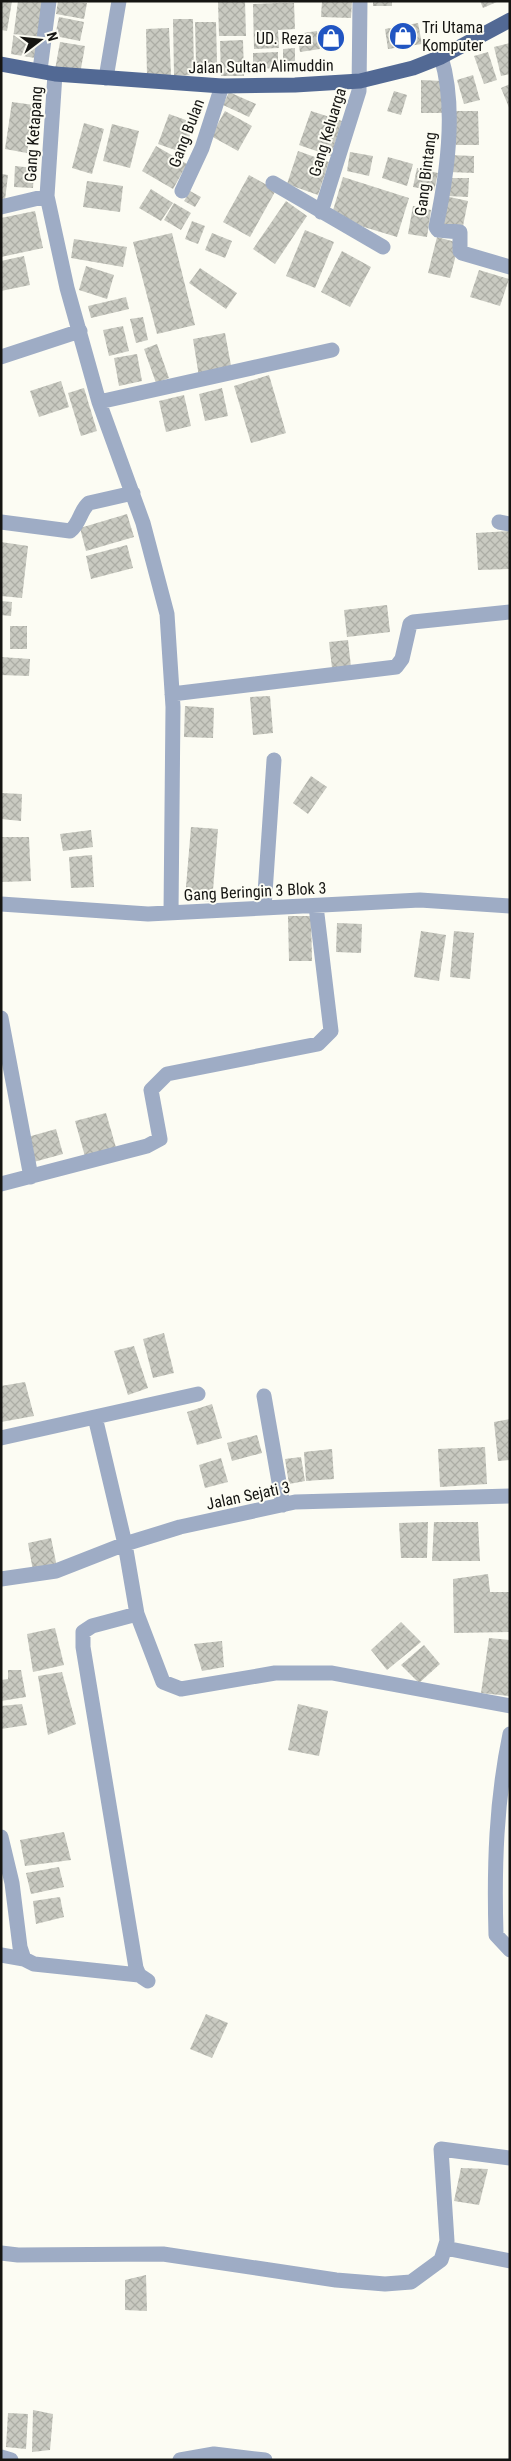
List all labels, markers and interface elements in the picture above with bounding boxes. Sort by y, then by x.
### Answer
north arrow [15,15,65,65]
place label: Tri Utama Komputer [422,18,483,55]
shop icon: Tri Utama Komputer [388,21,418,51]
shop icon: UD. Reza [316,23,346,53]
place label: UD. Reza [256,29,312,48]
text: N [44,30,61,43]
street label: Jalan Sultan Alimuddin [188,56,334,77]
street label: Gang Ketapang [21,85,46,183]
street label: Gang Keluarga [305,85,350,179]
street label: Gang Bulan [165,96,208,170]
street label: Gang Bintang [411,131,440,217]
street label: Gang Beringin 3 Blok 3 [183,878,327,905]
street label: Jalan Sejati 3 [204,1477,292,1514]

